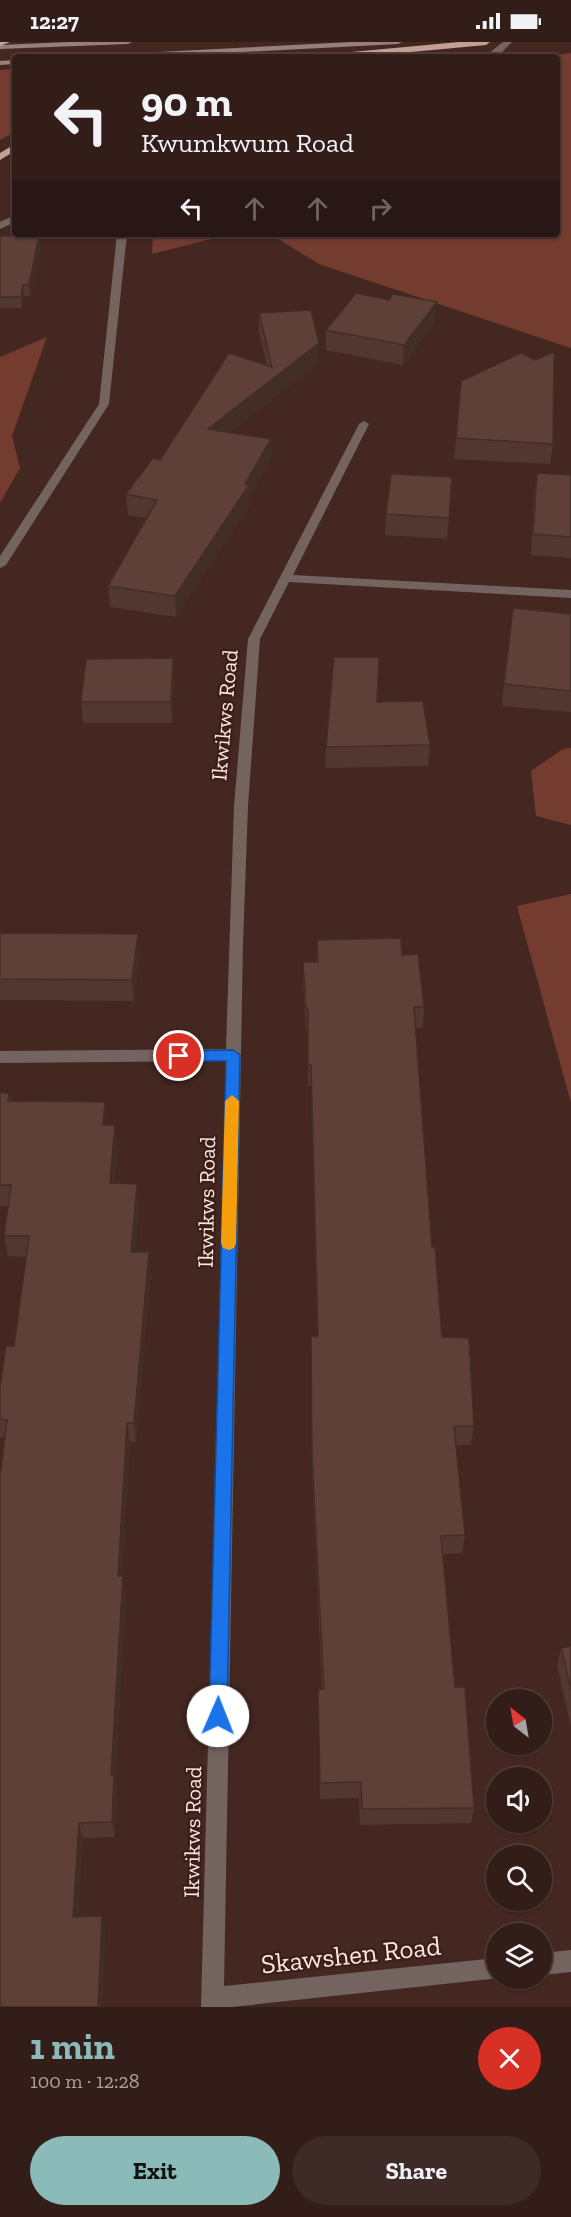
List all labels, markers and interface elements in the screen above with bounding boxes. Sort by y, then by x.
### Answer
text: 12:27 [30,8,79,35]
text: 90 m [141,76,232,127]
icon: left [42,78,120,156]
text: Kwumkwum Road [141,127,354,159]
icon: left [175,192,208,225]
icon: ahead [238,192,271,225]
icon: ahead [301,192,334,225]
icon: right [364,192,397,225]
street label: Ikwikws Road [205,648,244,782]
pin [153,1030,204,1081]
icon: arrive [162,1039,195,1072]
street label: Ikwikws Road [192,1136,221,1268]
position arrow [186,1684,250,1748]
north arrow [486,1689,552,1755]
map controls [486,1689,552,1989]
street label: Ikwikws Road [178,1766,207,1898]
button: sound [486,1767,552,1833]
button: search [486,1845,552,1911]
button: layers [486,1923,552,1989]
street label: Skawshen Road [260,1930,443,1980]
text: 1 min [30,2025,115,2068]
button: close [478,2027,541,2090]
text: 100 m · 12:28 [30,2069,140,2093]
button: Exit [30,2136,280,2205]
button: Share [292,2136,541,2205]

